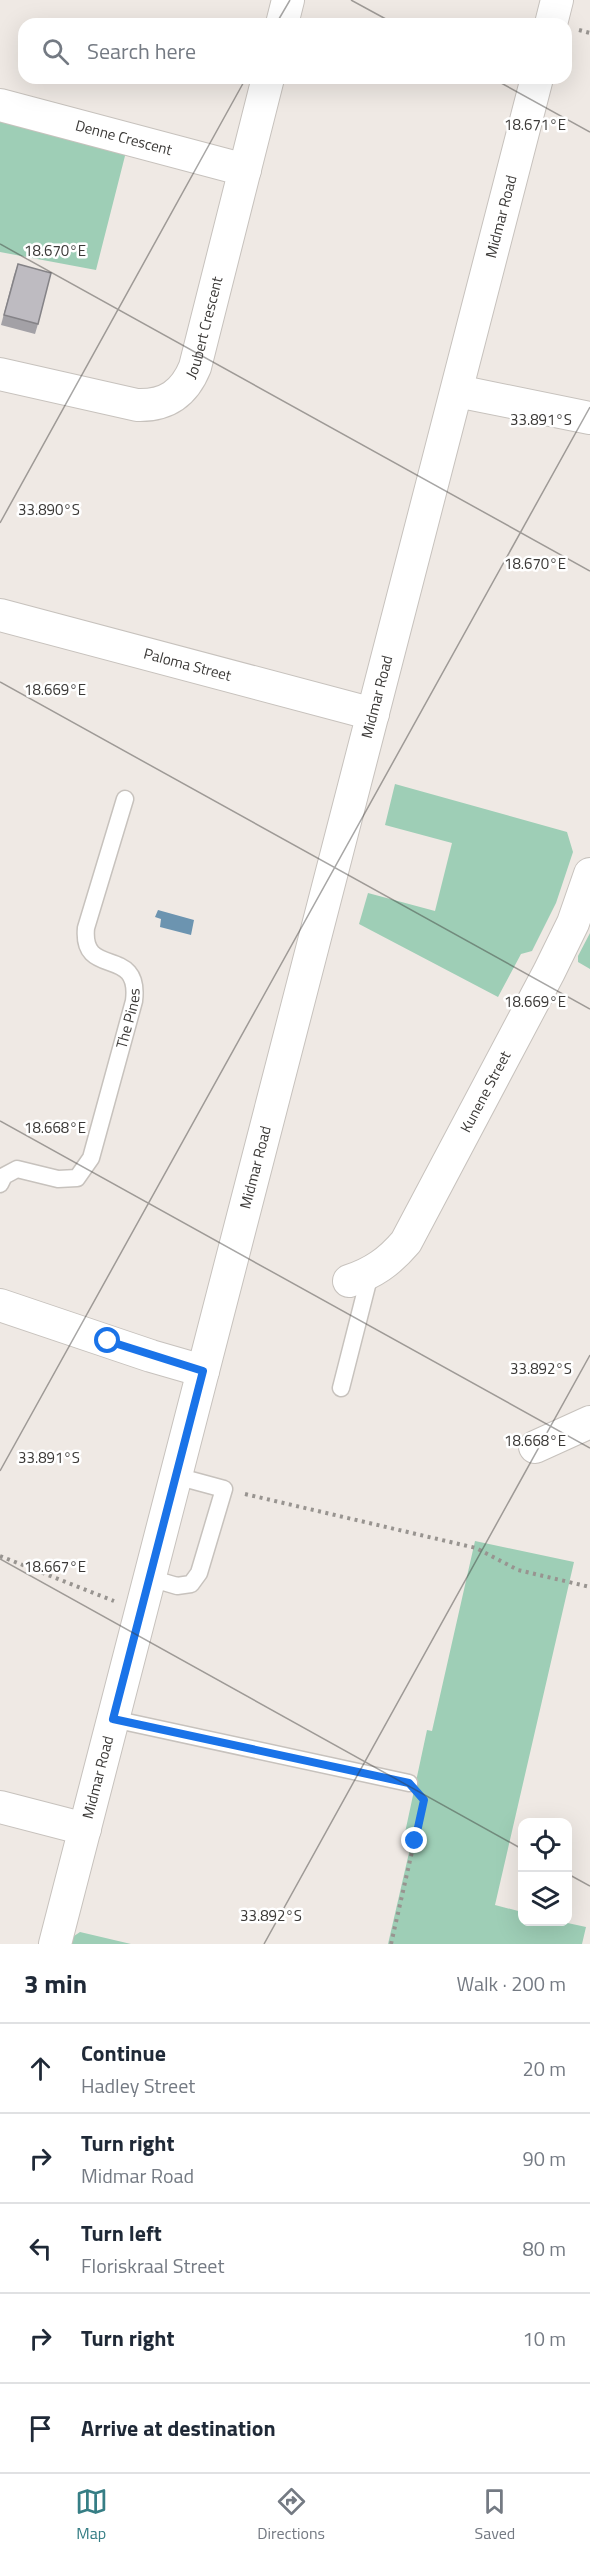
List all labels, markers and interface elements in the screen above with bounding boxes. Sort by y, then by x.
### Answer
search box [18,18,572,84]
text: Search here [87,34,196,68]
icon: search [39,35,72,68]
street label: Denne Crescent [73,113,176,161]
text: 18.671°E [504,113,566,136]
street label: Midmar Road [479,173,522,261]
text: 18.670°E [24,239,86,262]
street label: Joubert Crescent [179,273,229,383]
text: 33.891°S [510,408,572,431]
text: 33.890°S [18,498,80,521]
text: 18.670°E [504,552,566,575]
street label: Paloma Street [141,642,235,687]
street label: Midmar Road [355,653,398,741]
text: 18.669°E [24,678,86,701]
street label: The Pines [109,988,146,1051]
text: 18.669°E [504,990,566,1013]
street label: Kunene Street [454,1046,517,1137]
text: 18.668°E [24,1116,86,1139]
street label: Midmar Road [233,1123,277,1211]
route start [94,1327,120,1353]
text: 33.892°S [510,1357,572,1380]
text: 18.668°E [504,1429,566,1452]
text: 33.891°S [18,1446,80,1469]
text: 18.667°E [24,1555,86,1578]
street label: Midmar Road [76,1733,119,1821]
map controls [518,1818,572,1926]
button: locate [518,1818,572,1872]
route end [401,1827,427,1853]
button: layers [518,1872,572,1926]
text: 33.892°S [240,1904,302,1927]
text: 3 min [24,1964,87,2003]
text: Walk · 200 m [457,1968,566,1999]
text: Continue [81,2036,166,2070]
icon: ahead [24,2052,57,2085]
text: 20 m [522,2053,566,2084]
text: Hadley Street [81,2070,195,2101]
text: Turn right [81,2126,175,2160]
icon: right [24,2142,57,2175]
text: 90 m [522,2143,566,2174]
text: Midmar Road [81,2160,194,2191]
text: Turn left [81,2216,162,2250]
icon: left [24,2232,57,2265]
text: 80 m [522,2233,566,2264]
text: Floriskraal Street [81,2250,224,2281]
text: Turn right [81,2321,175,2355]
icon: right [24,2322,57,2355]
text: 10 m [522,2323,566,2354]
text: Arrive at destination [81,2411,276,2445]
icon: arrive [24,2412,57,2445]
tab: Map [75,2485,108,2545]
tab: Directions [257,2485,325,2545]
tab: Saved [475,2485,515,2545]

